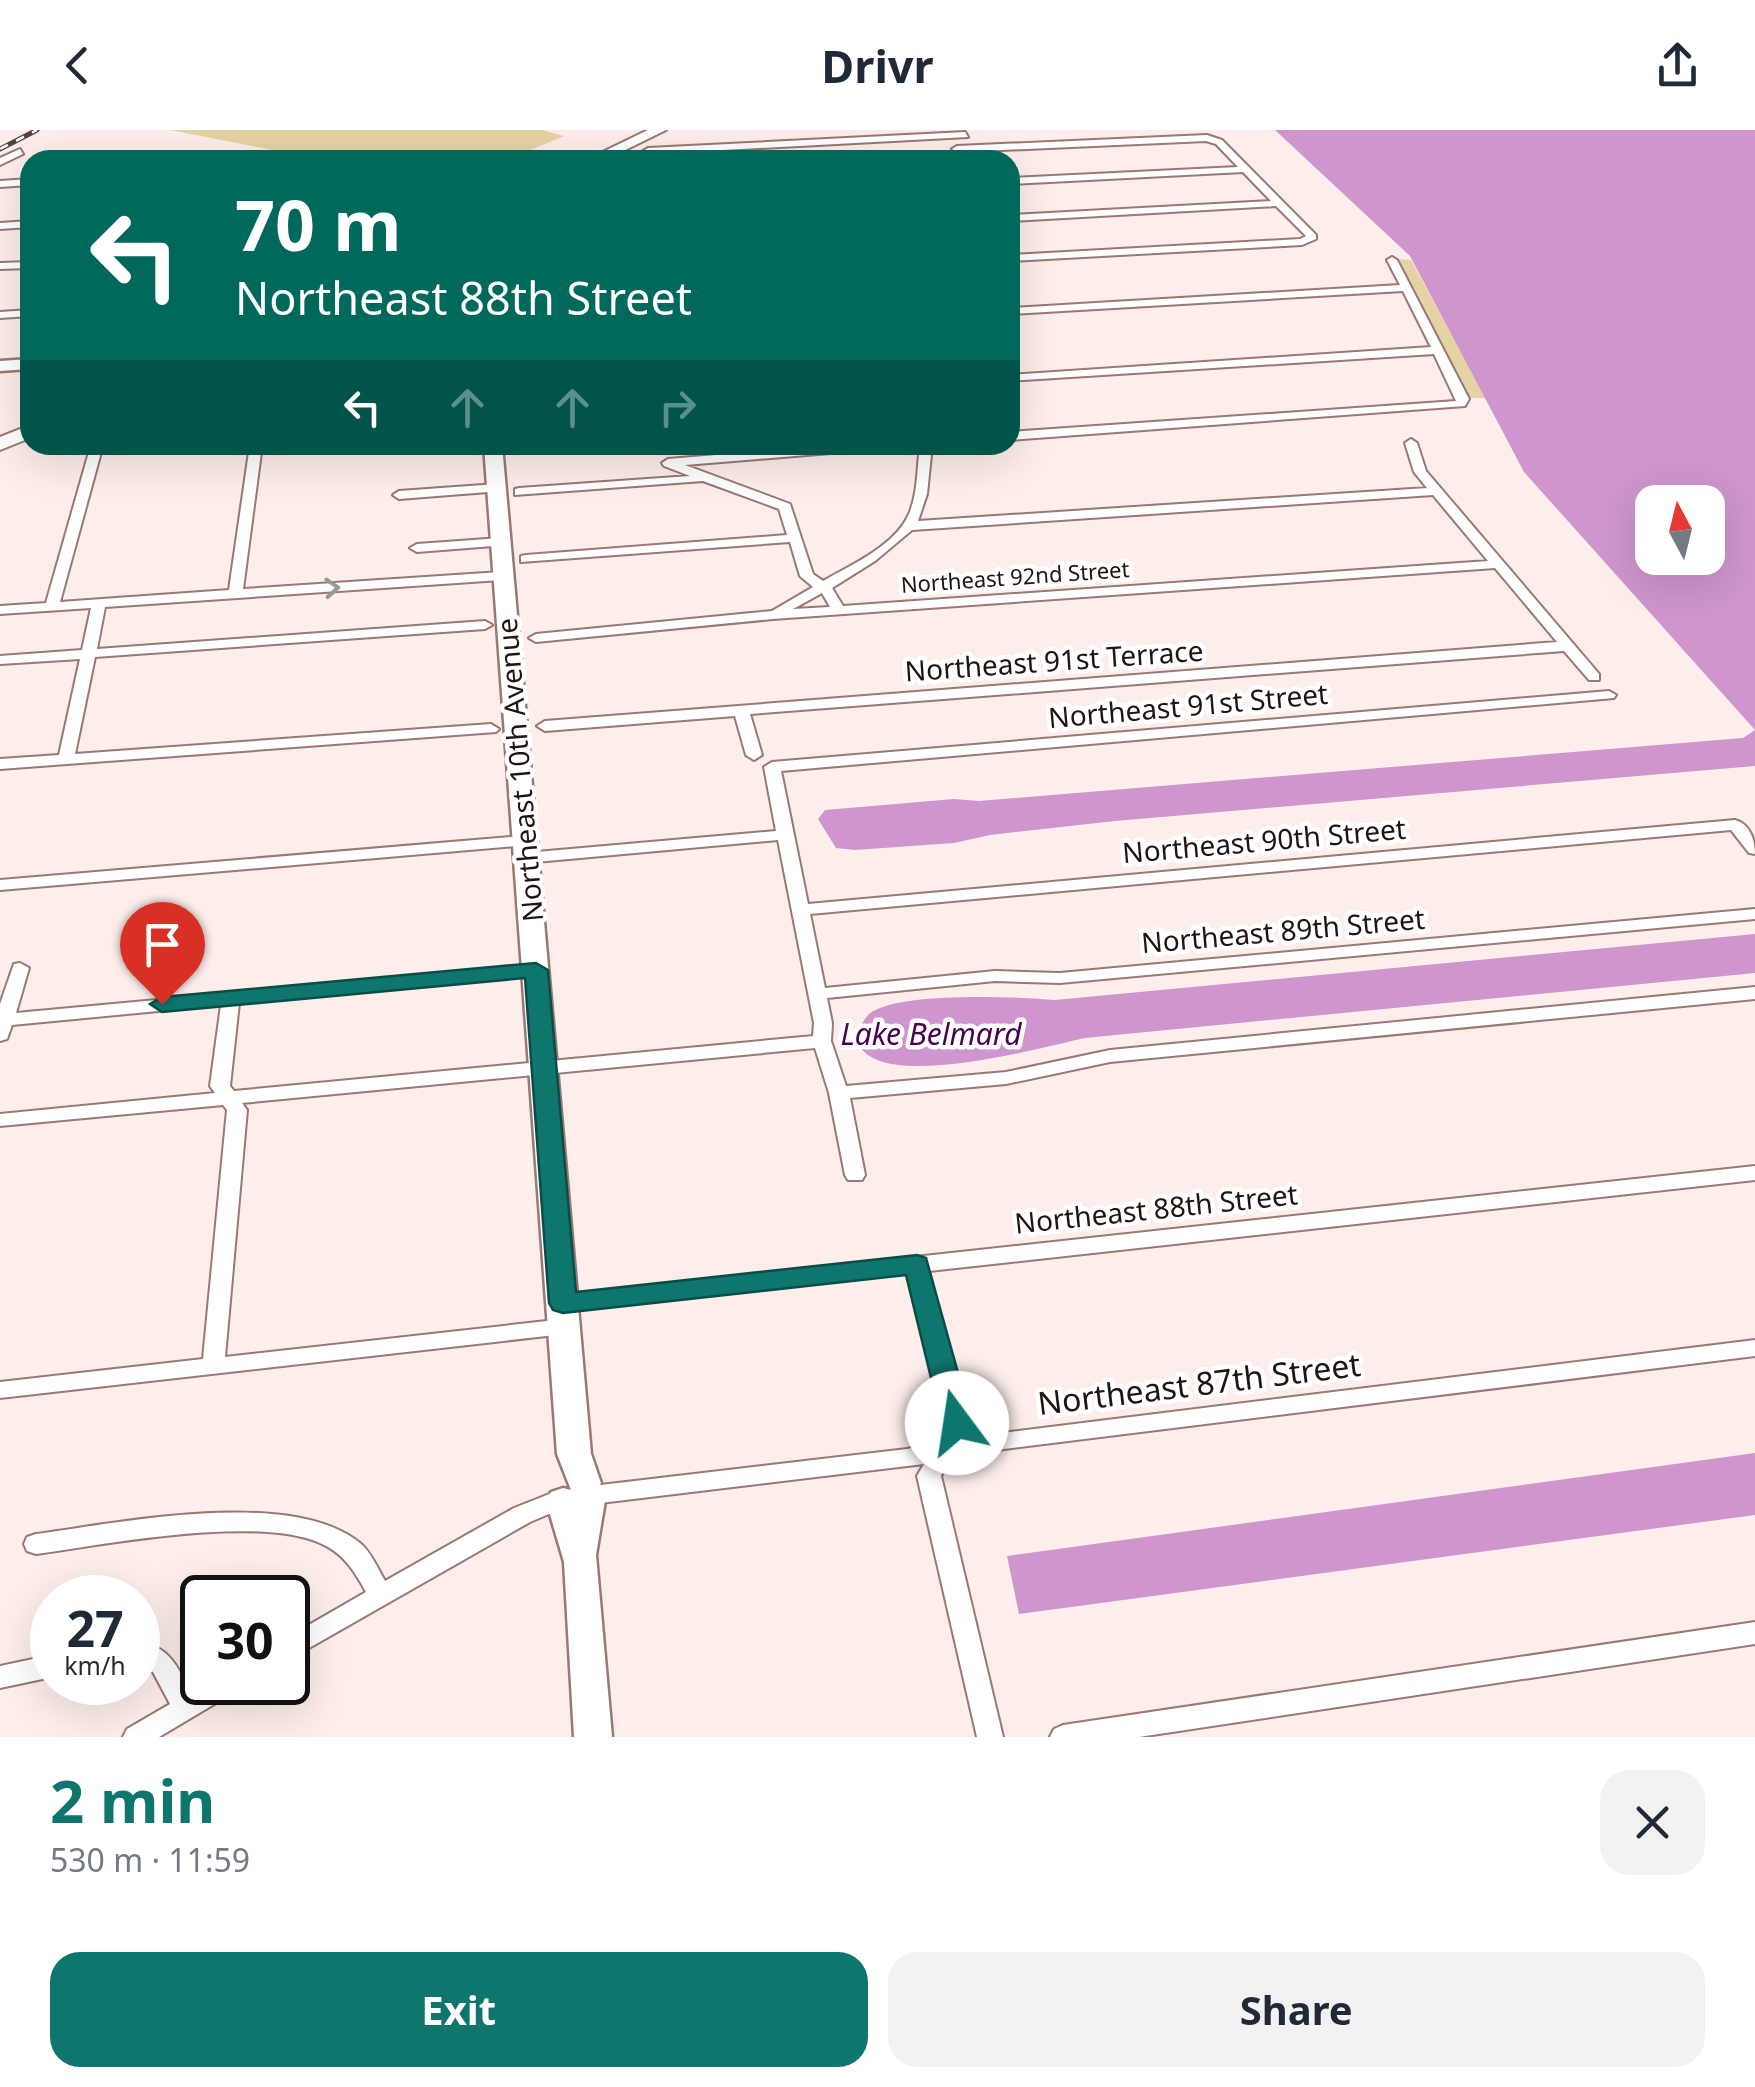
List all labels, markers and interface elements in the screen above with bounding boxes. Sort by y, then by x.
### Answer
text: Drivr [821,35,934,96]
icon: back [50,38,105,93]
icon: share [1650,38,1705,93]
text: 70 m [235,176,402,272]
icon: left [70,190,200,320]
text: Northeast 88th Street [235,267,692,328]
icon: left [335,380,390,435]
icon: ahead [440,380,495,435]
icon: ahead [545,380,600,435]
icon: right [650,380,705,435]
north arrow [1635,485,1725,575]
map controls [1635,485,1725,575]
street label: Northeast 92nd Street [900,553,1130,599]
one-way arrow [325,578,341,600]
street label: Northeast 10th Avenue [487,617,551,923]
street label: Northeast 91st Terrace [903,631,1205,689]
street label: Northeast 91st Street [1047,674,1329,736]
street label: Northeast 90th Street [1121,809,1407,871]
street label: Northeast 89th Street [1140,899,1426,961]
pin [120,902,205,1005]
icon: arrive [135,917,190,972]
water label: Lake Belmard [840,1013,1022,1054]
street label: Northeast 88th Street [1013,1174,1299,1242]
street label: Northeast 87th Street [1035,1342,1363,1424]
position arrow [905,1371,1009,1475]
speed limit sign: 30 [180,1575,310,1705]
text: 27 [66,1594,124,1662]
text: km/h [64,1648,126,1682]
text: 2 min [50,1759,215,1841]
button: close [1600,1770,1705,1875]
text: 530 m · 11:59 [50,1838,250,1881]
button: Exit [50,1952,868,2067]
button: Share [888,1952,1705,2067]

